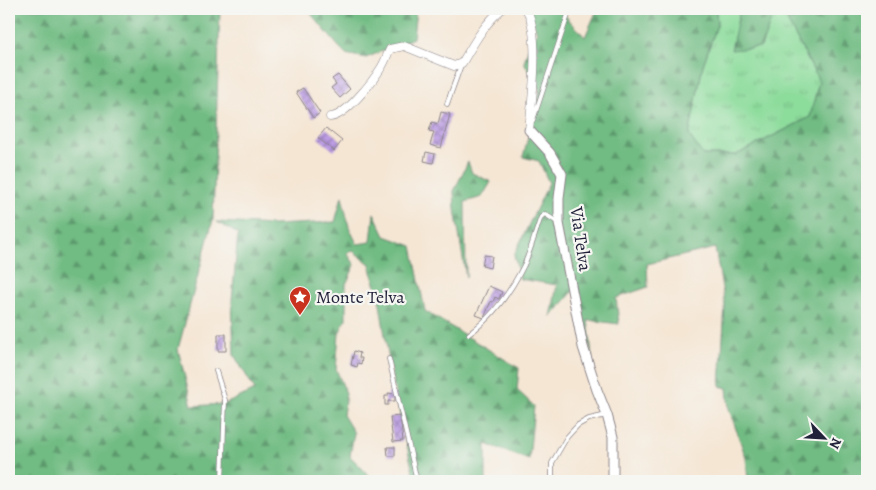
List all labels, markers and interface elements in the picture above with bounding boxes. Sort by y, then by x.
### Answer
street label: Via Telva [564,204,597,273]
place icon: Monte Telva [288,285,312,316]
place label: Monte Telva [316,285,405,309]
north arrow [798,412,848,462]
text: N [825,435,846,452]

